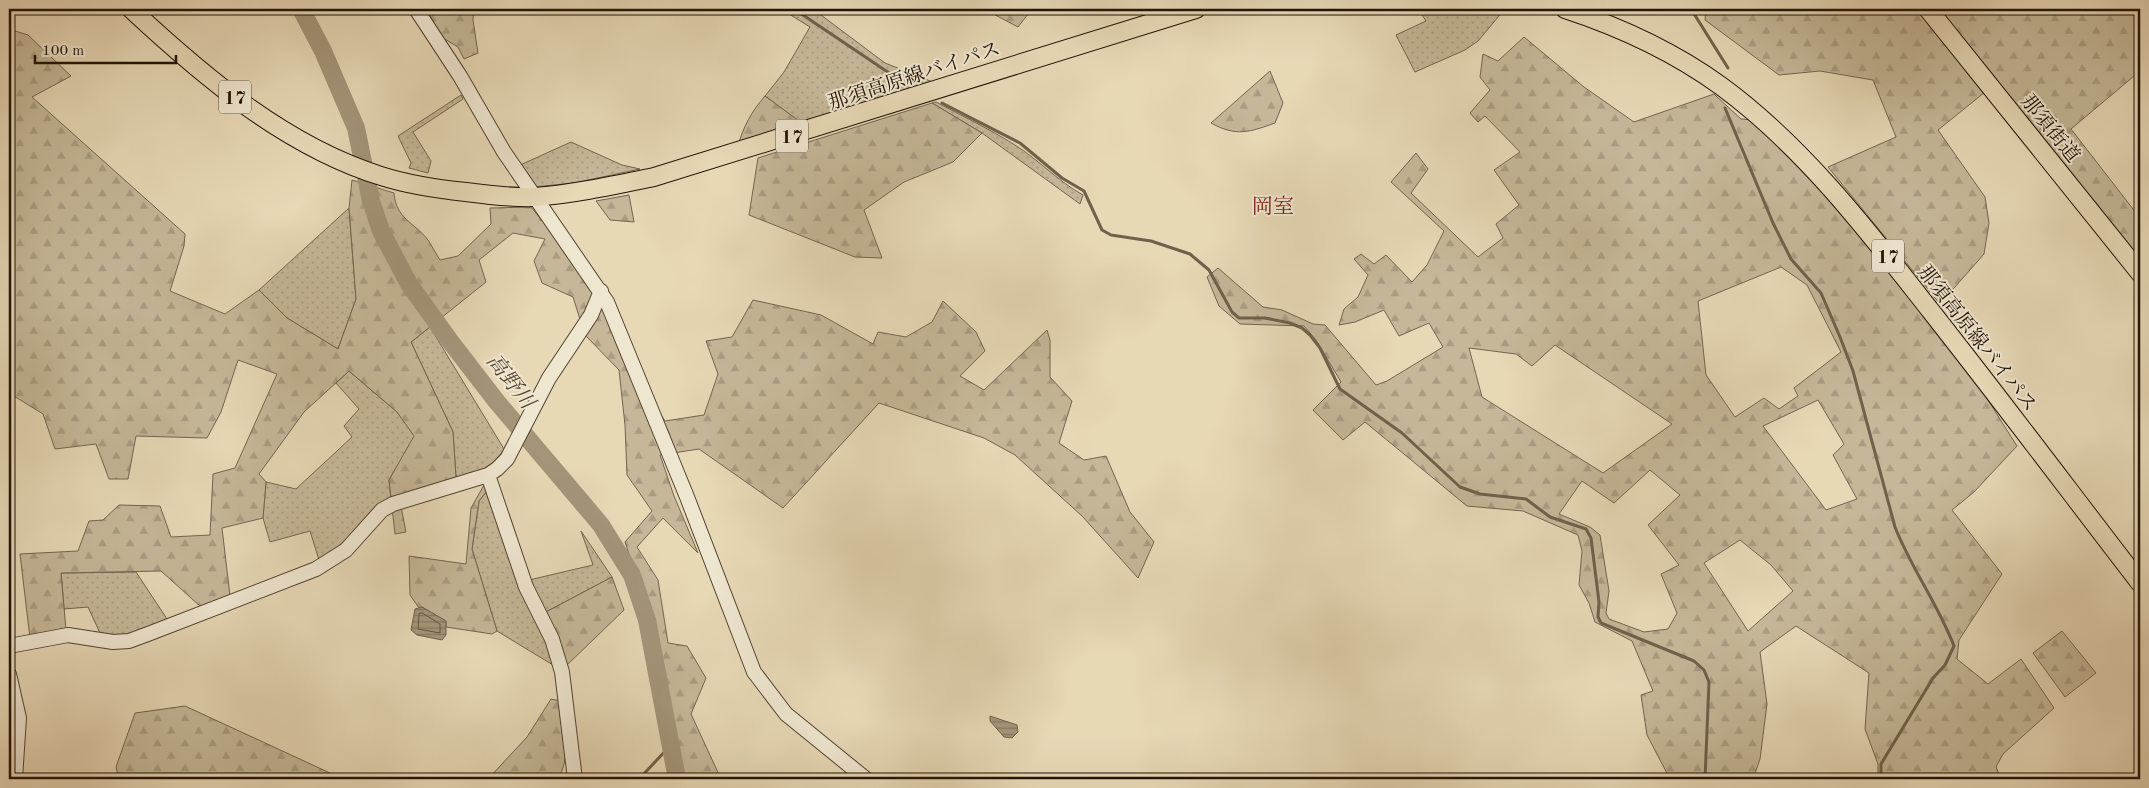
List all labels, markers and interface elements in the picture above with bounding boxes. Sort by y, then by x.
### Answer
scale bar [35,32,176,64]
street label: 那須高原線バイパス [826,38,1003,114]
text: 100 m [42,44,84,59]
road number: 17 [219,80,251,114]
street label: 那須街道 [2017,91,2084,167]
road number: 17 [776,120,808,152]
district label: 岡室 [1252,195,1294,218]
road number: 17 [1872,240,1904,272]
street label: 那須高原線バイパス [1913,261,2041,416]
water label: 高野川 [482,349,540,415]

